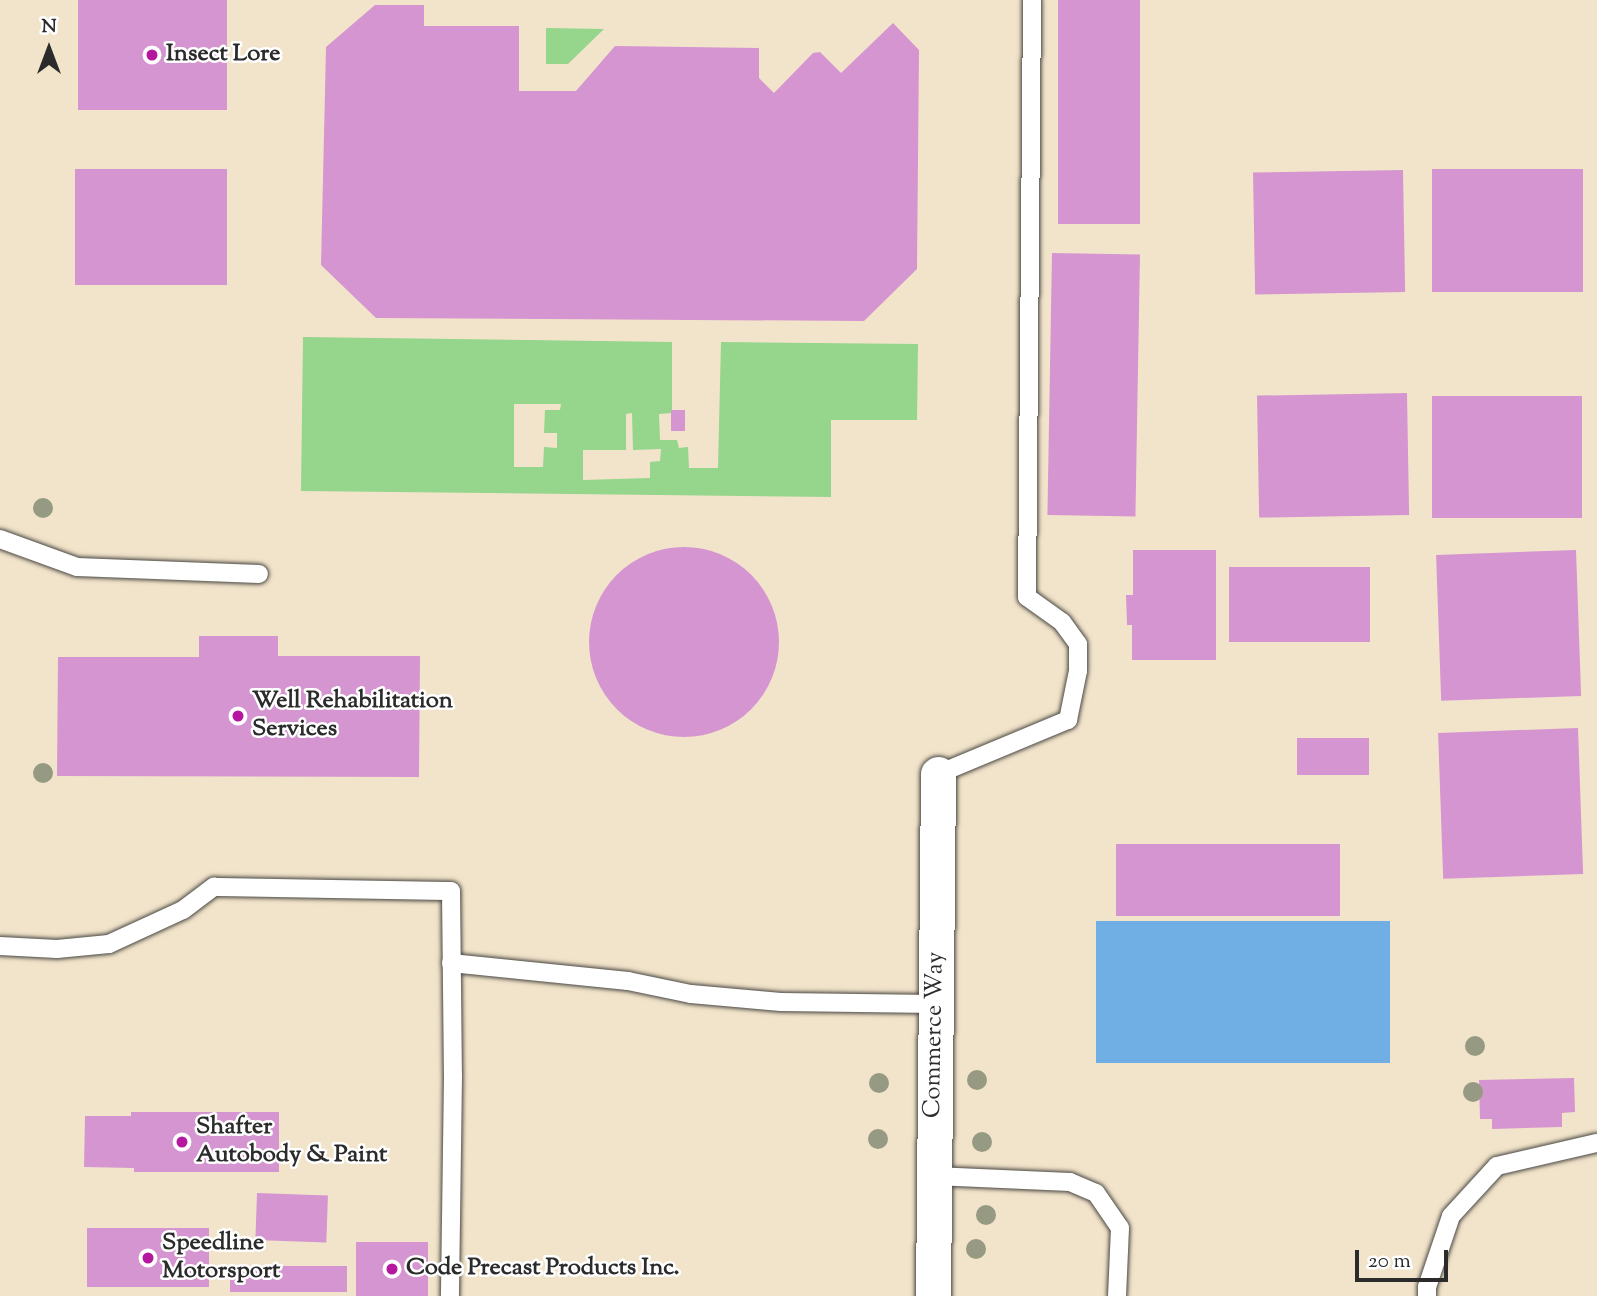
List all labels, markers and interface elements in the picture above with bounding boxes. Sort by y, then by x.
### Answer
north arrow [14,14,84,84]
text: N [41,14,57,41]
place label: Insect Lore [166,41,281,69]
marker: Insect Lore [144,47,160,63]
place label: Well Rehabilitation Services [252,688,453,744]
marker: Well Rehabilitation Services [230,708,246,724]
street label: Commerce Way [919,952,951,1118]
place label: Shafter Autobody & Paint [196,1114,387,1170]
marker: Shafter Autobody & Paint [174,1134,190,1150]
place label: Speedline Motorsport [162,1230,280,1286]
scale bar [1359,1236,1452,1280]
text: 20 m [1368,1247,1411,1277]
marker: Speedline Motorsport [140,1250,156,1266]
place label: Code Precast Products Inc. [406,1255,679,1283]
marker: Code Precast Products Inc. [384,1261,400,1277]

